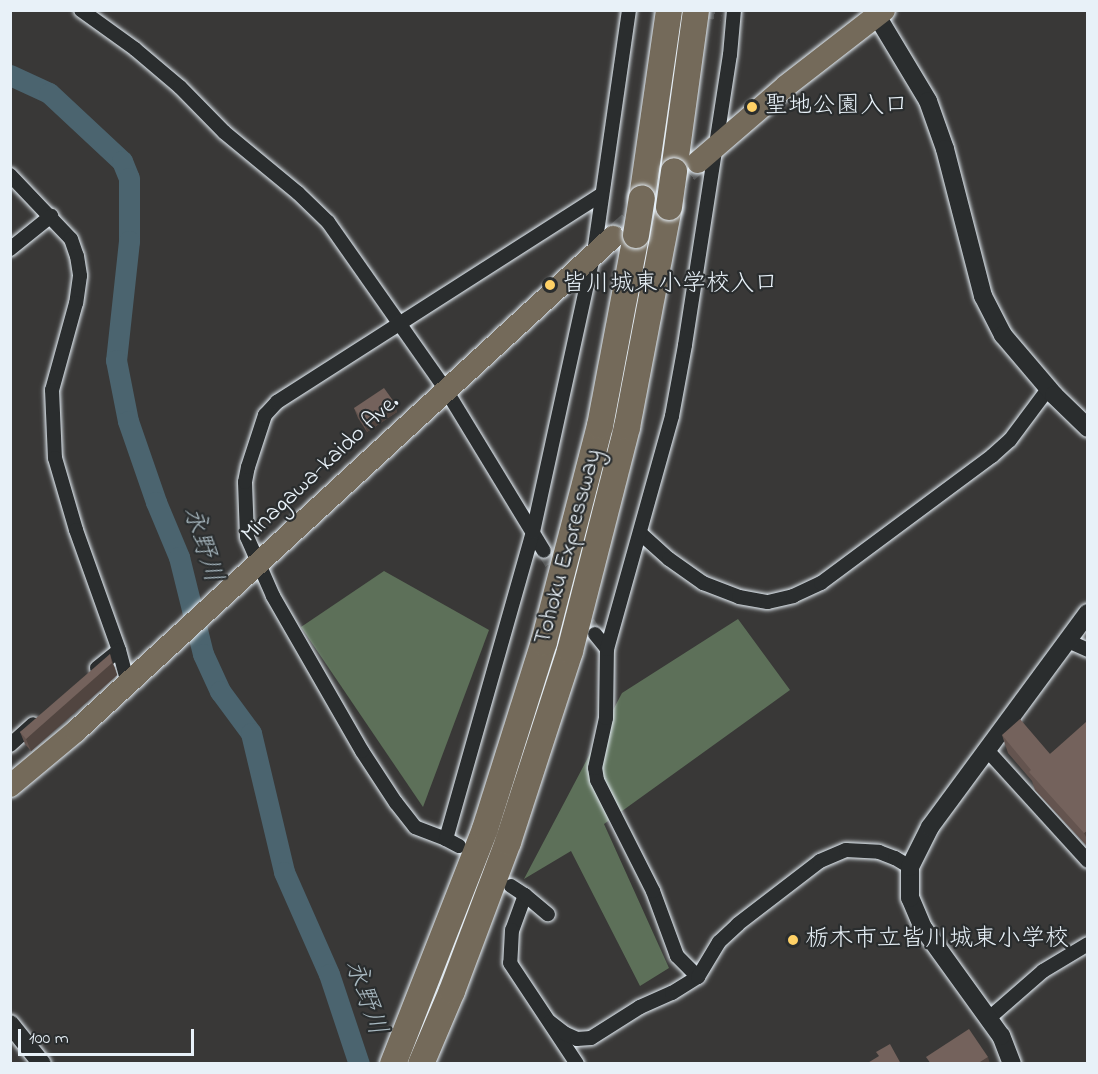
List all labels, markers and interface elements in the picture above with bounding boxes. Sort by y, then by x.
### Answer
place label: 聖地公園入口 [764,93,908,121]
marker: 聖地公園入口 [745,100,759,114]
place label: 皆川城東小学校入口 [562,271,778,299]
marker: 皆川城東小学校入口 [543,278,557,292]
street label: Minagawa-kaido Ave. [236,388,406,550]
street label: Tohoku Expressway [529,446,609,648]
water label: 永野川 [175,503,227,587]
place label: 栃木市立皆川城東小学校 [805,926,1069,954]
marker: 栃木市立皆川城東小学校 [786,933,800,947]
water label: 永野川 [337,956,391,1040]
scale bar [21,1017,196,1055]
text: 100 m [29,1026,69,1052]

